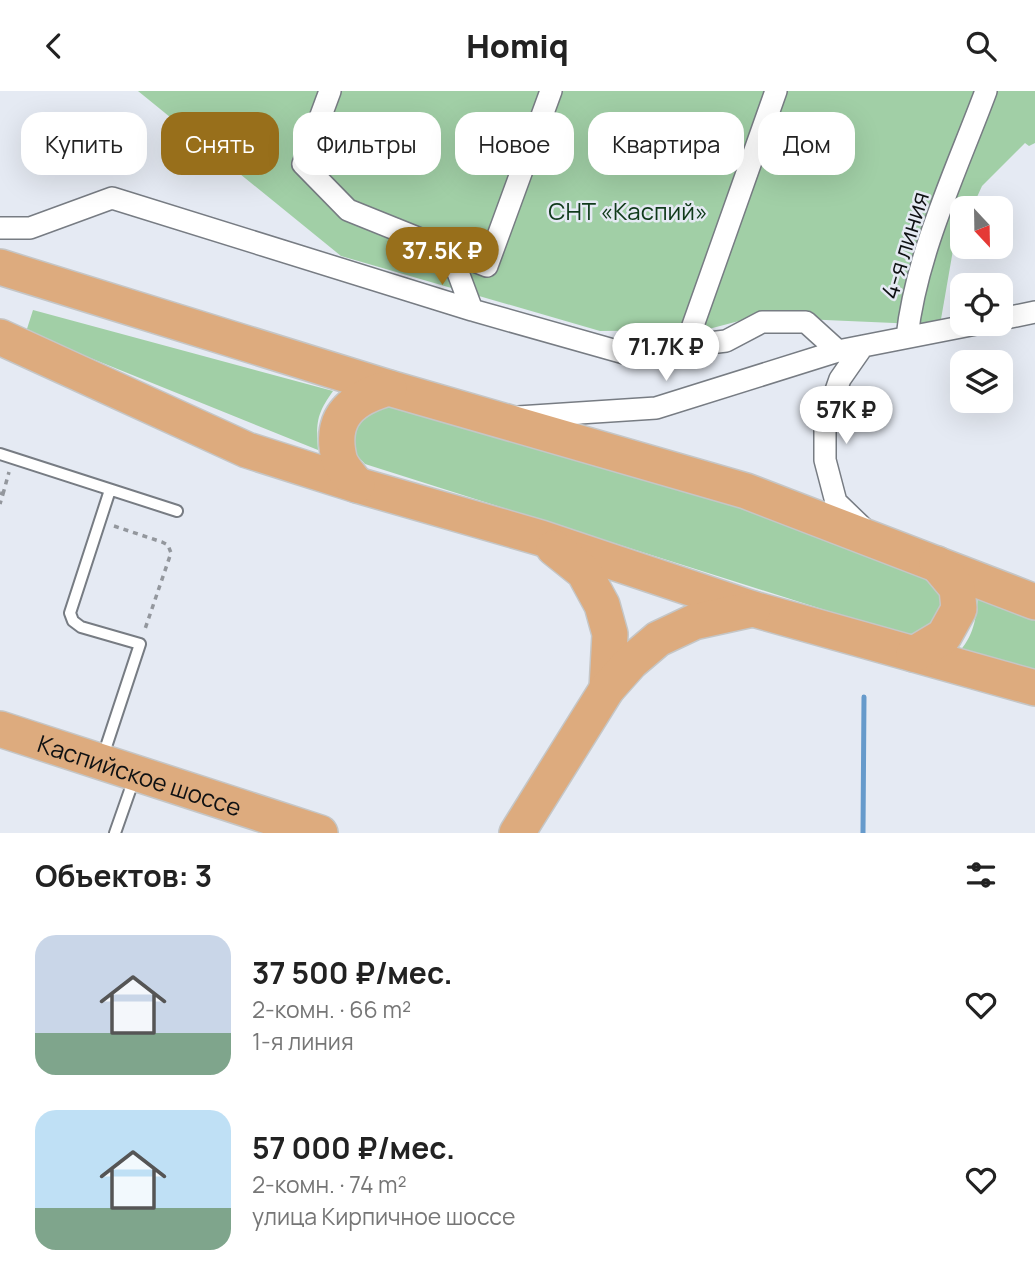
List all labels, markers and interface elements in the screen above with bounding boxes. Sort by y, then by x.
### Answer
text: Homiq [466,24,569,68]
icon: back [35,27,73,65]
icon: search [962,27,1000,65]
chip: Купить [21,112,147,175]
chip: Снять [161,112,279,175]
chip: Фильтры [293,112,441,175]
chip: Новое [455,112,574,175]
chip: Квартира [588,112,744,175]
chip: Дом [758,112,855,175]
street label: 4-я линия [872,187,936,303]
park label: СНТ «Каспий» [548,194,708,227]
north arrow [950,196,1013,259]
map controls [950,196,1013,413]
pin: 37.5K ₽ [377,227,507,287]
text: 37.5K ₽ [402,234,482,266]
button: locate [950,273,1013,336]
pin: 71.7K ₽ [601,323,731,383]
text: 71.7K ₽ [628,330,704,362]
button: layers [950,350,1013,413]
pin: 57K ₽ [797,387,895,446]
text: 57K ₽ [816,393,876,425]
street label: Каспийское шоссе [34,726,246,823]
text: Объектов: 3 [35,855,212,896]
icon: filters [962,856,1000,894]
text: 37 500 ₽/мес. [252,952,453,993]
icon: home [91,963,175,1047]
icon: heart [962,986,1000,1024]
text: 2-комн. · 66 m² [252,993,411,1025]
text: 1-я линия [252,1025,354,1057]
text: 57 000 ₽/мес. [252,1127,455,1168]
icon: home [91,1138,175,1222]
icon: heart [962,1161,1000,1199]
text: 2-комн. · 74 m² [252,1168,407,1200]
text: улица Кирпичное шоссе [252,1200,515,1232]

